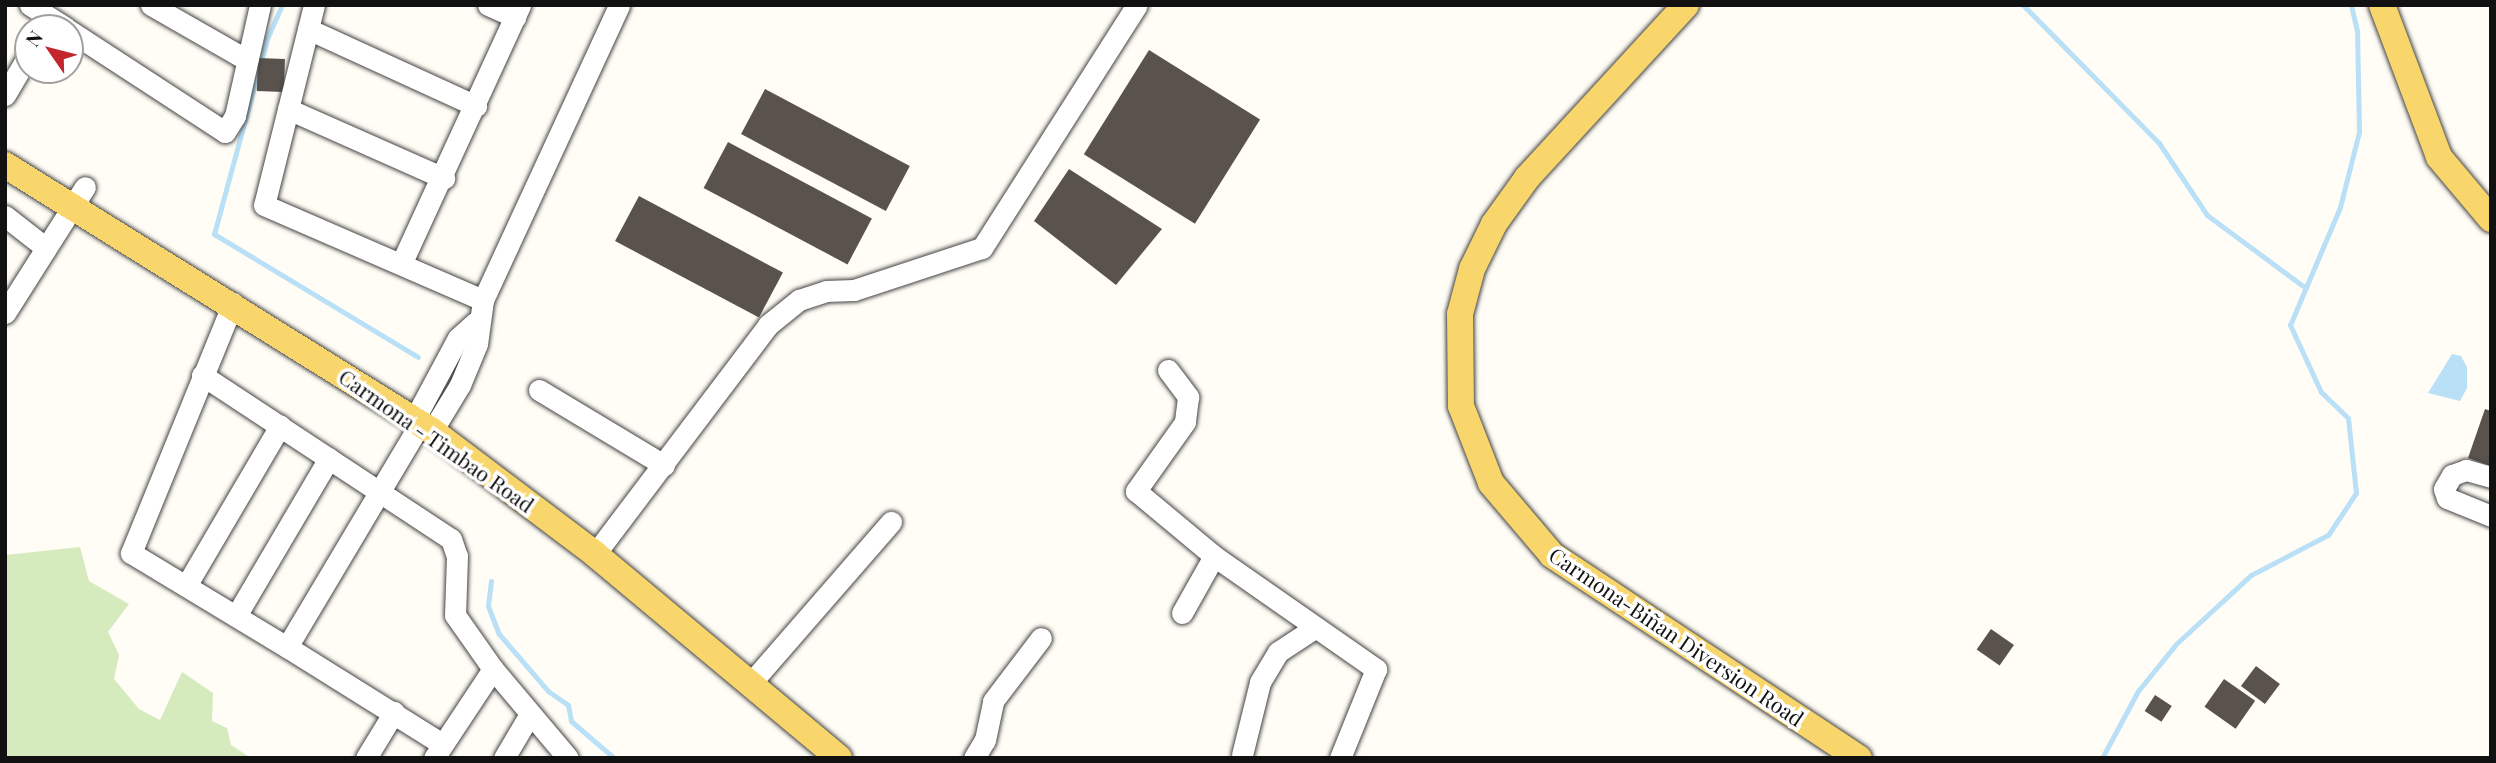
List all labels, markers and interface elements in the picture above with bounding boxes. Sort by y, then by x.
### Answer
north arrow [14,14,84,84]
text: N [19,25,48,51]
street label: Carmona - Timbao Road [334,363,540,517]
street label: Carmona-Biñan Diversion Road [1545,541,1809,731]

